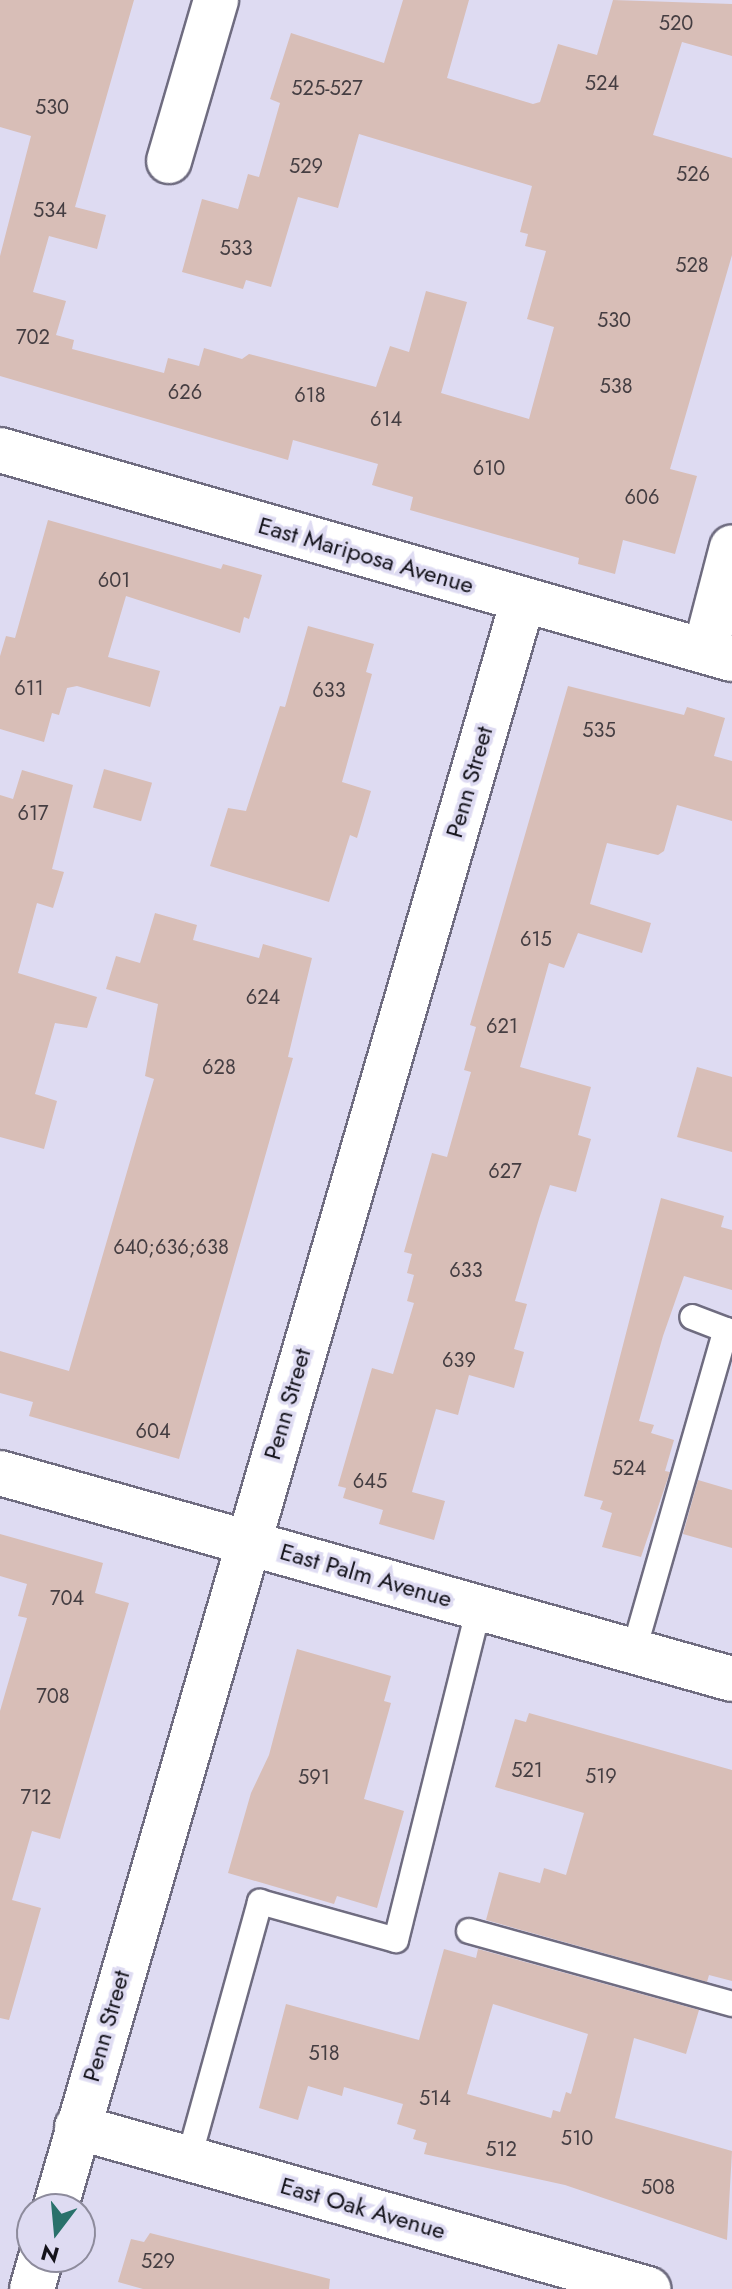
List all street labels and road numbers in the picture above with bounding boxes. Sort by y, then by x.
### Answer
street label: East Mariposa Avenue [255,510,477,600]
street label: Penn Street [439,723,499,841]
street label: Penn Street [257,1345,317,1463]
street label: East Palm Avenue [277,1537,455,1613]
street label: Penn Street [76,1967,136,2085]
street label: East Oak Avenue [277,2171,449,2245]

